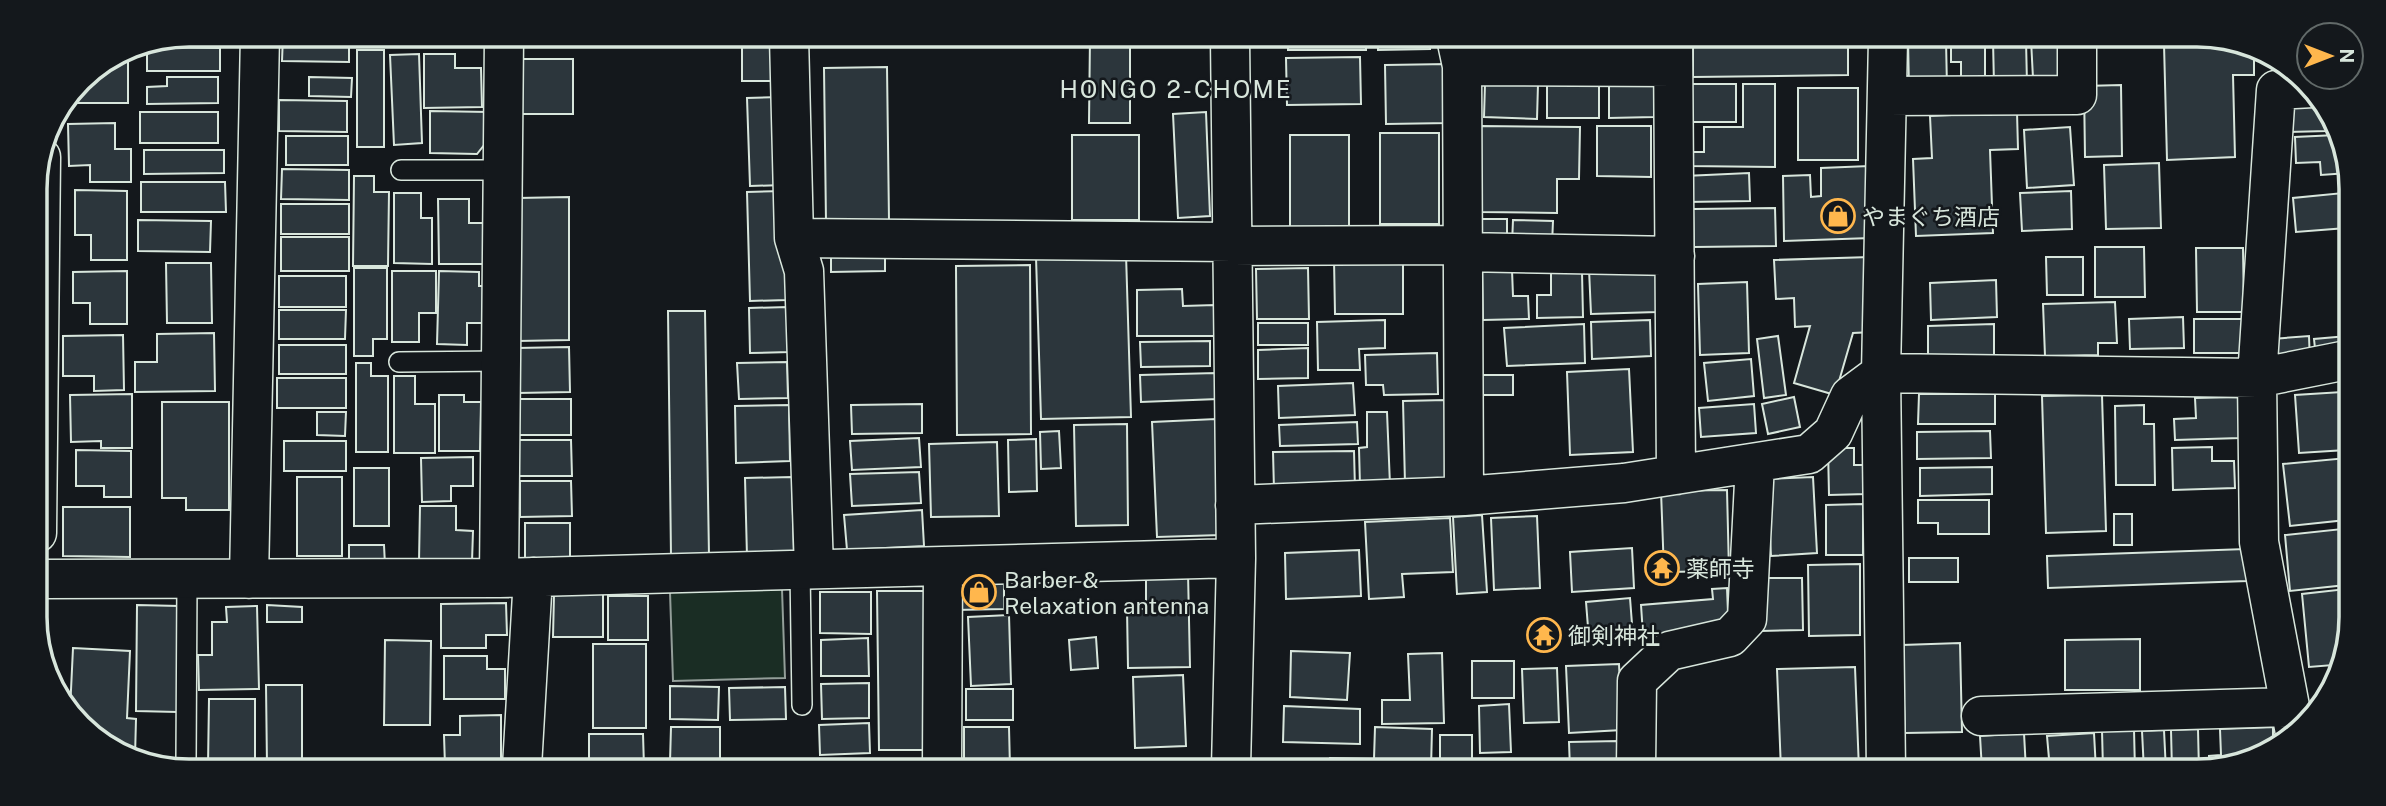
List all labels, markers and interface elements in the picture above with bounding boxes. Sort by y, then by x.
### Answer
north arrow [2295,21,2365,91]
text: N [2336,49,2358,63]
district label: HONGO 2-CHOME [1059,75,1293,103]
shop icon: やまぐち酒店 [1819,197,1857,235]
place label: やまぐち酒店 [1862,203,2000,230]
temple icon: 薬師寺 [1643,549,1681,587]
place label: 薬師寺 [1686,555,1755,582]
place label: Barber & Relaxation antenna [1004,566,1209,619]
shop icon: Barber & Relaxation antenna [960,573,998,611]
temple icon: 御剣神社 [1525,616,1563,654]
place label: 御剣神社 [1568,622,1660,649]

